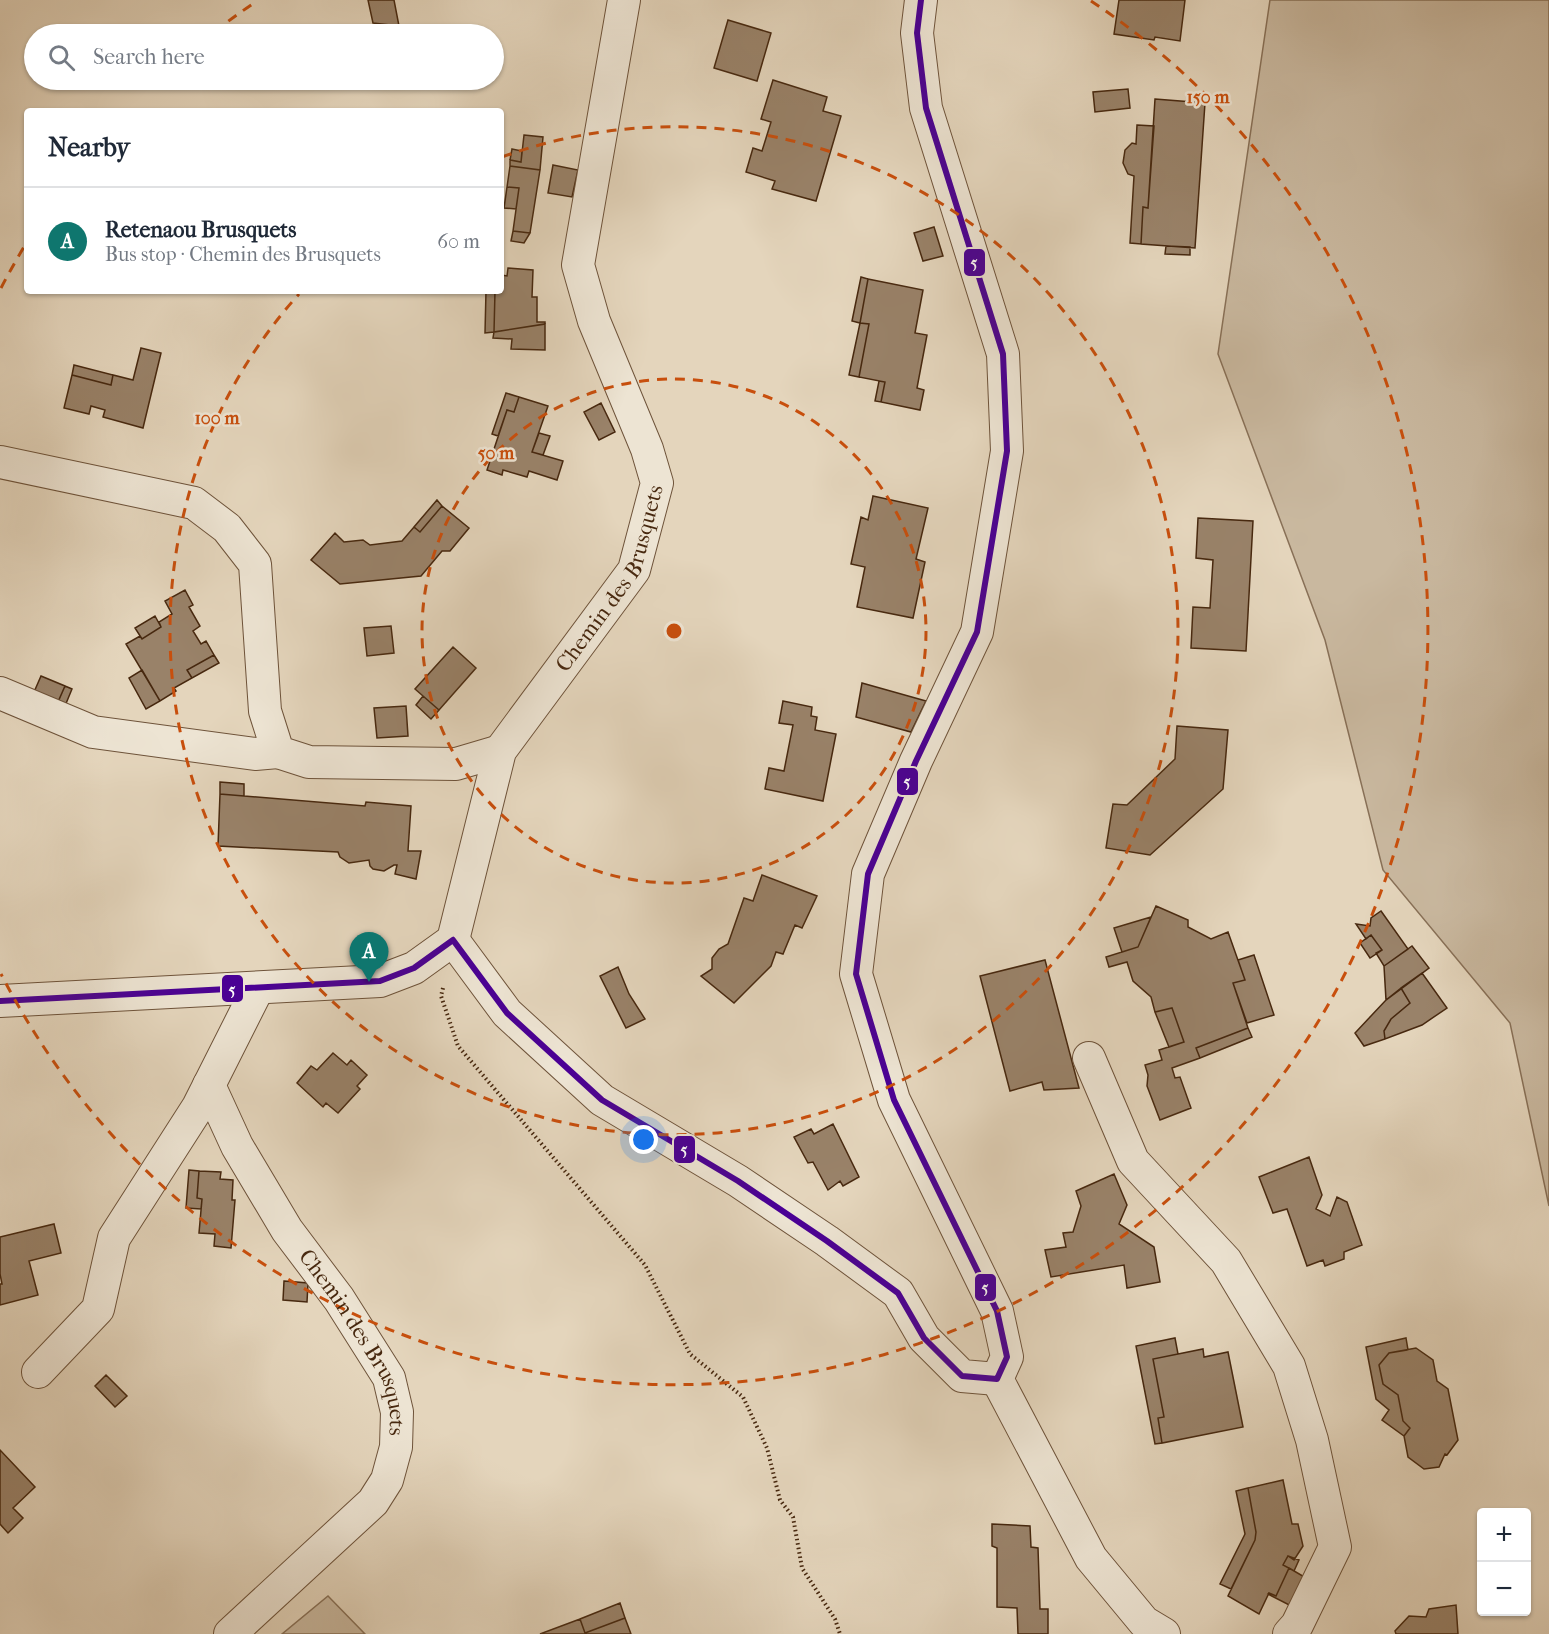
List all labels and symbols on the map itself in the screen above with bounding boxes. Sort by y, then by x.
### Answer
text: 150 m [1187,87,1230,108]
line badge: 5 [963,248,986,277]
text: 5 [971,253,978,272]
text: 100 m [194,408,241,429]
text: 50 m [478,443,515,464]
street label: Chemin des Brusquets [550,482,669,677]
centre of rings [664,621,684,641]
line badge: 5 [896,767,919,796]
text: 5 [904,772,911,791]
pin: A [350,932,388,982]
line badge: 5 [221,974,244,1003]
text: 5 [229,980,236,999]
your location [629,1125,658,1154]
line badge: 5 [673,1135,696,1164]
text: 5 [681,1140,688,1159]
street label: Chemin des Brusquets [293,1244,410,1436]
line badge: 5 [974,1273,997,1302]
text: 5 [982,1278,989,1297]

